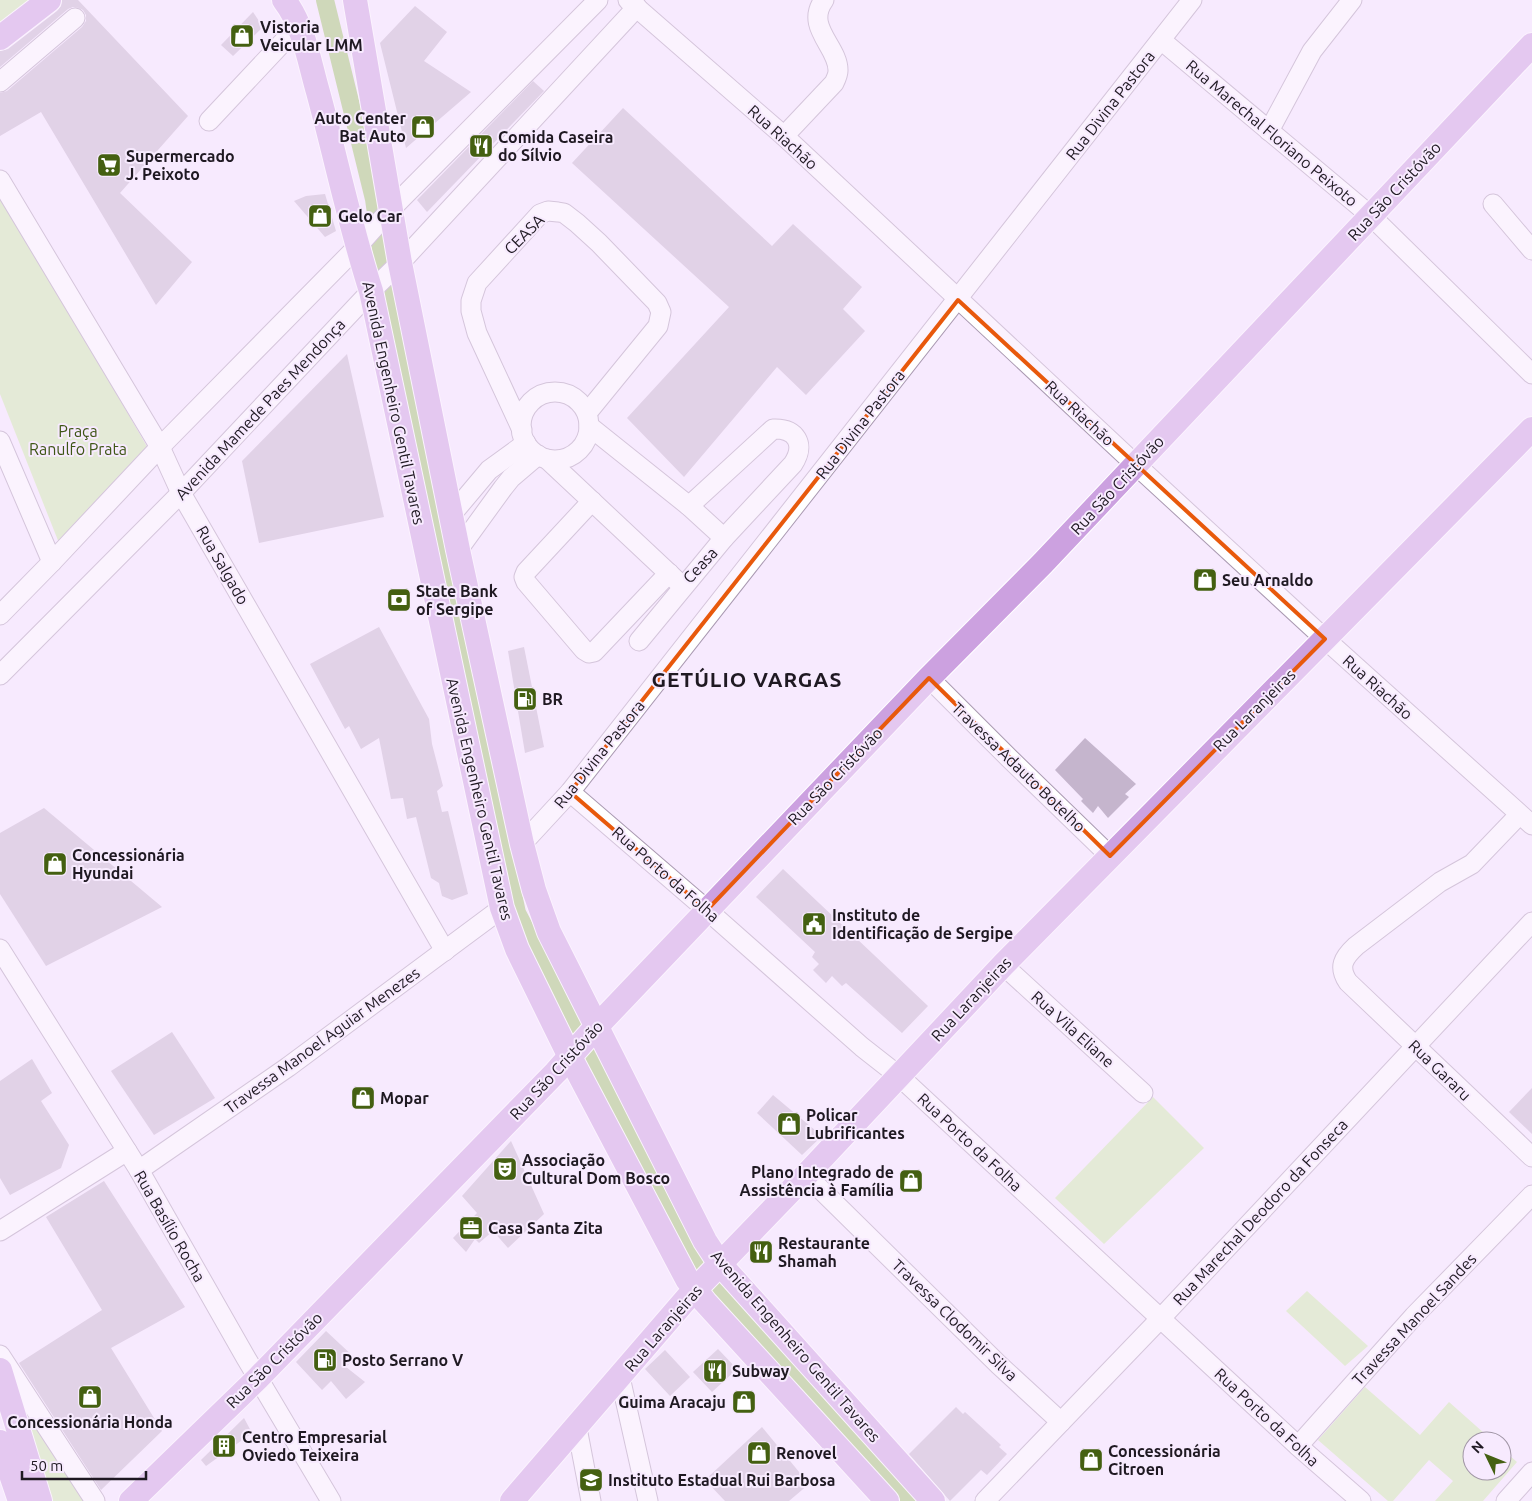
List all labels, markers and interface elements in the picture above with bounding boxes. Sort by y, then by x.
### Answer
place label: Vistoria Veicular LMM [260,18,363,54]
shop icon: Vistoria Veicular LMM [229,23,255,49]
street label: Rua Divina Pastora [1062,47,1158,163]
street label: Rua Marechal Floriano Peixoto [1183,56,1361,210]
street label: Rua Riachão [745,101,821,173]
place label: Auto Center Bat Auto [314,109,406,145]
shop icon: Auto Center Bat Auto [410,114,436,140]
place label: Comida Caseira do Sílvio [498,128,613,164]
restaurant icon: Comida Caseira do Sílvio [468,133,494,159]
street label: Rua São Cristóvão [1344,138,1444,244]
place label: Supermercado J. Peixoto [126,147,235,183]
supermarket icon: Supermercado J. Peixoto [96,152,122,178]
shop icon: Gelo Car [307,203,333,229]
place label: Gelo Car [338,207,403,225]
street label: CEASA [500,210,548,258]
street label: Avenida Engenheiro Gentil Tavares [359,280,429,526]
street label: Avenida Mamede Paes Mendonça [172,315,348,503]
street label: Rua Divina Pastora [812,366,908,482]
street label: Rua Riachão [1042,377,1118,449]
park label: Praça Ranulfo Prata [29,422,127,458]
street label: Rua São Cristóvão [1067,432,1167,538]
street label: Rua Salgado [193,522,253,608]
street label: Ceasa [679,543,721,587]
shop icon: Seu Arnaldo [1192,567,1218,593]
place label: Seu Arnaldo [1222,571,1313,589]
place label: State Bank of Sergipe [416,582,498,618]
bank icon: State Bank of Sergipe [386,587,412,613]
street label: Rua Riachão [1340,651,1416,723]
street label: Rua Laranjeiras [1209,665,1299,755]
district label: GETÚLIO VARGAS [652,667,842,691]
street label: Avenida Engenheiro Gentil Tavares [443,676,517,922]
fuel station icon: BR [512,686,538,712]
place label: BR [542,690,564,708]
street label: Rua Divina Pastora [550,697,648,811]
street label: Travessa Adauto Botelho [948,698,1090,836]
street label: Rua São Cristóvão [784,724,886,828]
street label: Rua Porto da Folha [609,823,723,925]
place label: Concessionária Hyundai [72,846,185,882]
shop icon: Concessionária Hyundai [42,851,68,877]
place label: Instituto de Identificação de Sergipe [832,906,1013,943]
public building icon: Instituto de Identificação de Sergipe [801,911,827,937]
street label: Rua Laranjeiras [927,953,1015,1045]
street label: Travessa Manoel Aguiar Menezes [221,963,423,1117]
street label: Rua Vila Eliane [1028,987,1118,1071]
street label: Rua São Cristóvão [506,1017,606,1123]
street label: Rua Gararu [1405,1036,1475,1104]
shop icon: Mopar [350,1085,376,1111]
place label: Mopar [380,1089,429,1107]
street label: Rua Porto da Folha [914,1089,1026,1195]
place label: Policar Lubrificantes [806,1106,905,1142]
shop icon: Policar Lubrificantes [776,1111,802,1137]
street label: Rua Marechal Deodoro da Fonseca [1169,1115,1351,1309]
place label: Associação Cultural Dom Bosco [522,1151,670,1187]
theatre icon: Associação Cultural Dom Bosco [492,1156,518,1182]
place label: Plano Integrado de Assistência à Família [740,1163,894,1199]
street label: Rua Basílio Rocha [131,1167,209,1285]
shop icon: Plano Integrado de Assistência à Família [898,1168,924,1194]
office icon: Casa Santa Zita [458,1215,484,1241]
place label: Casa Santa Zita [488,1219,603,1237]
place label: Restaurante Shamah [778,1234,870,1270]
restaurant icon: Restaurante Shamah [748,1239,774,1265]
street label: Avenida Engenheiro Gentil Tavares [708,1246,884,1446]
street label: Travessa Manoel Sandes [1348,1249,1480,1388]
street label: Travessa Clodomir Silva [889,1256,1021,1384]
street label: Rua Laranjeiras [621,1281,705,1375]
street label: Rua São Cristóvão [222,1308,326,1412]
fuel station icon: Posto Serrano V [312,1347,338,1373]
place label: Posto Serrano V [342,1351,464,1369]
restaurant icon: Subway [702,1358,728,1384]
place label: Subway [732,1362,790,1380]
street label: Rua Porto da Folha [1211,1364,1323,1470]
shop icon: Concessionária Honda [77,1384,103,1410]
shop icon: Guima Aracaju [731,1389,757,1415]
place label: Guima Aracaju [618,1393,726,1411]
place label: Concessionária Honda [7,1413,173,1431]
place label: Centro Empresarial Oviedo Teixeira [242,1428,387,1464]
north arrow [1462,1431,1512,1481]
building icon: Centro Empresarial Oviedo Teixeira [211,1433,237,1459]
text: N [1468,1438,1487,1456]
shop icon: Renovel [746,1440,772,1466]
place label: Concessionária Citroen [1108,1442,1221,1478]
place label: Renovel [776,1444,837,1462]
shop icon: Concessionária Citroen [1078,1447,1104,1473]
scale bar [22,1448,146,1480]
text: 50 m [30,1457,63,1474]
school or university icon: Instituto Estadual Rui Barbosa [578,1467,604,1493]
place label: Instituto Estadual Rui Barbosa [608,1471,835,1489]

